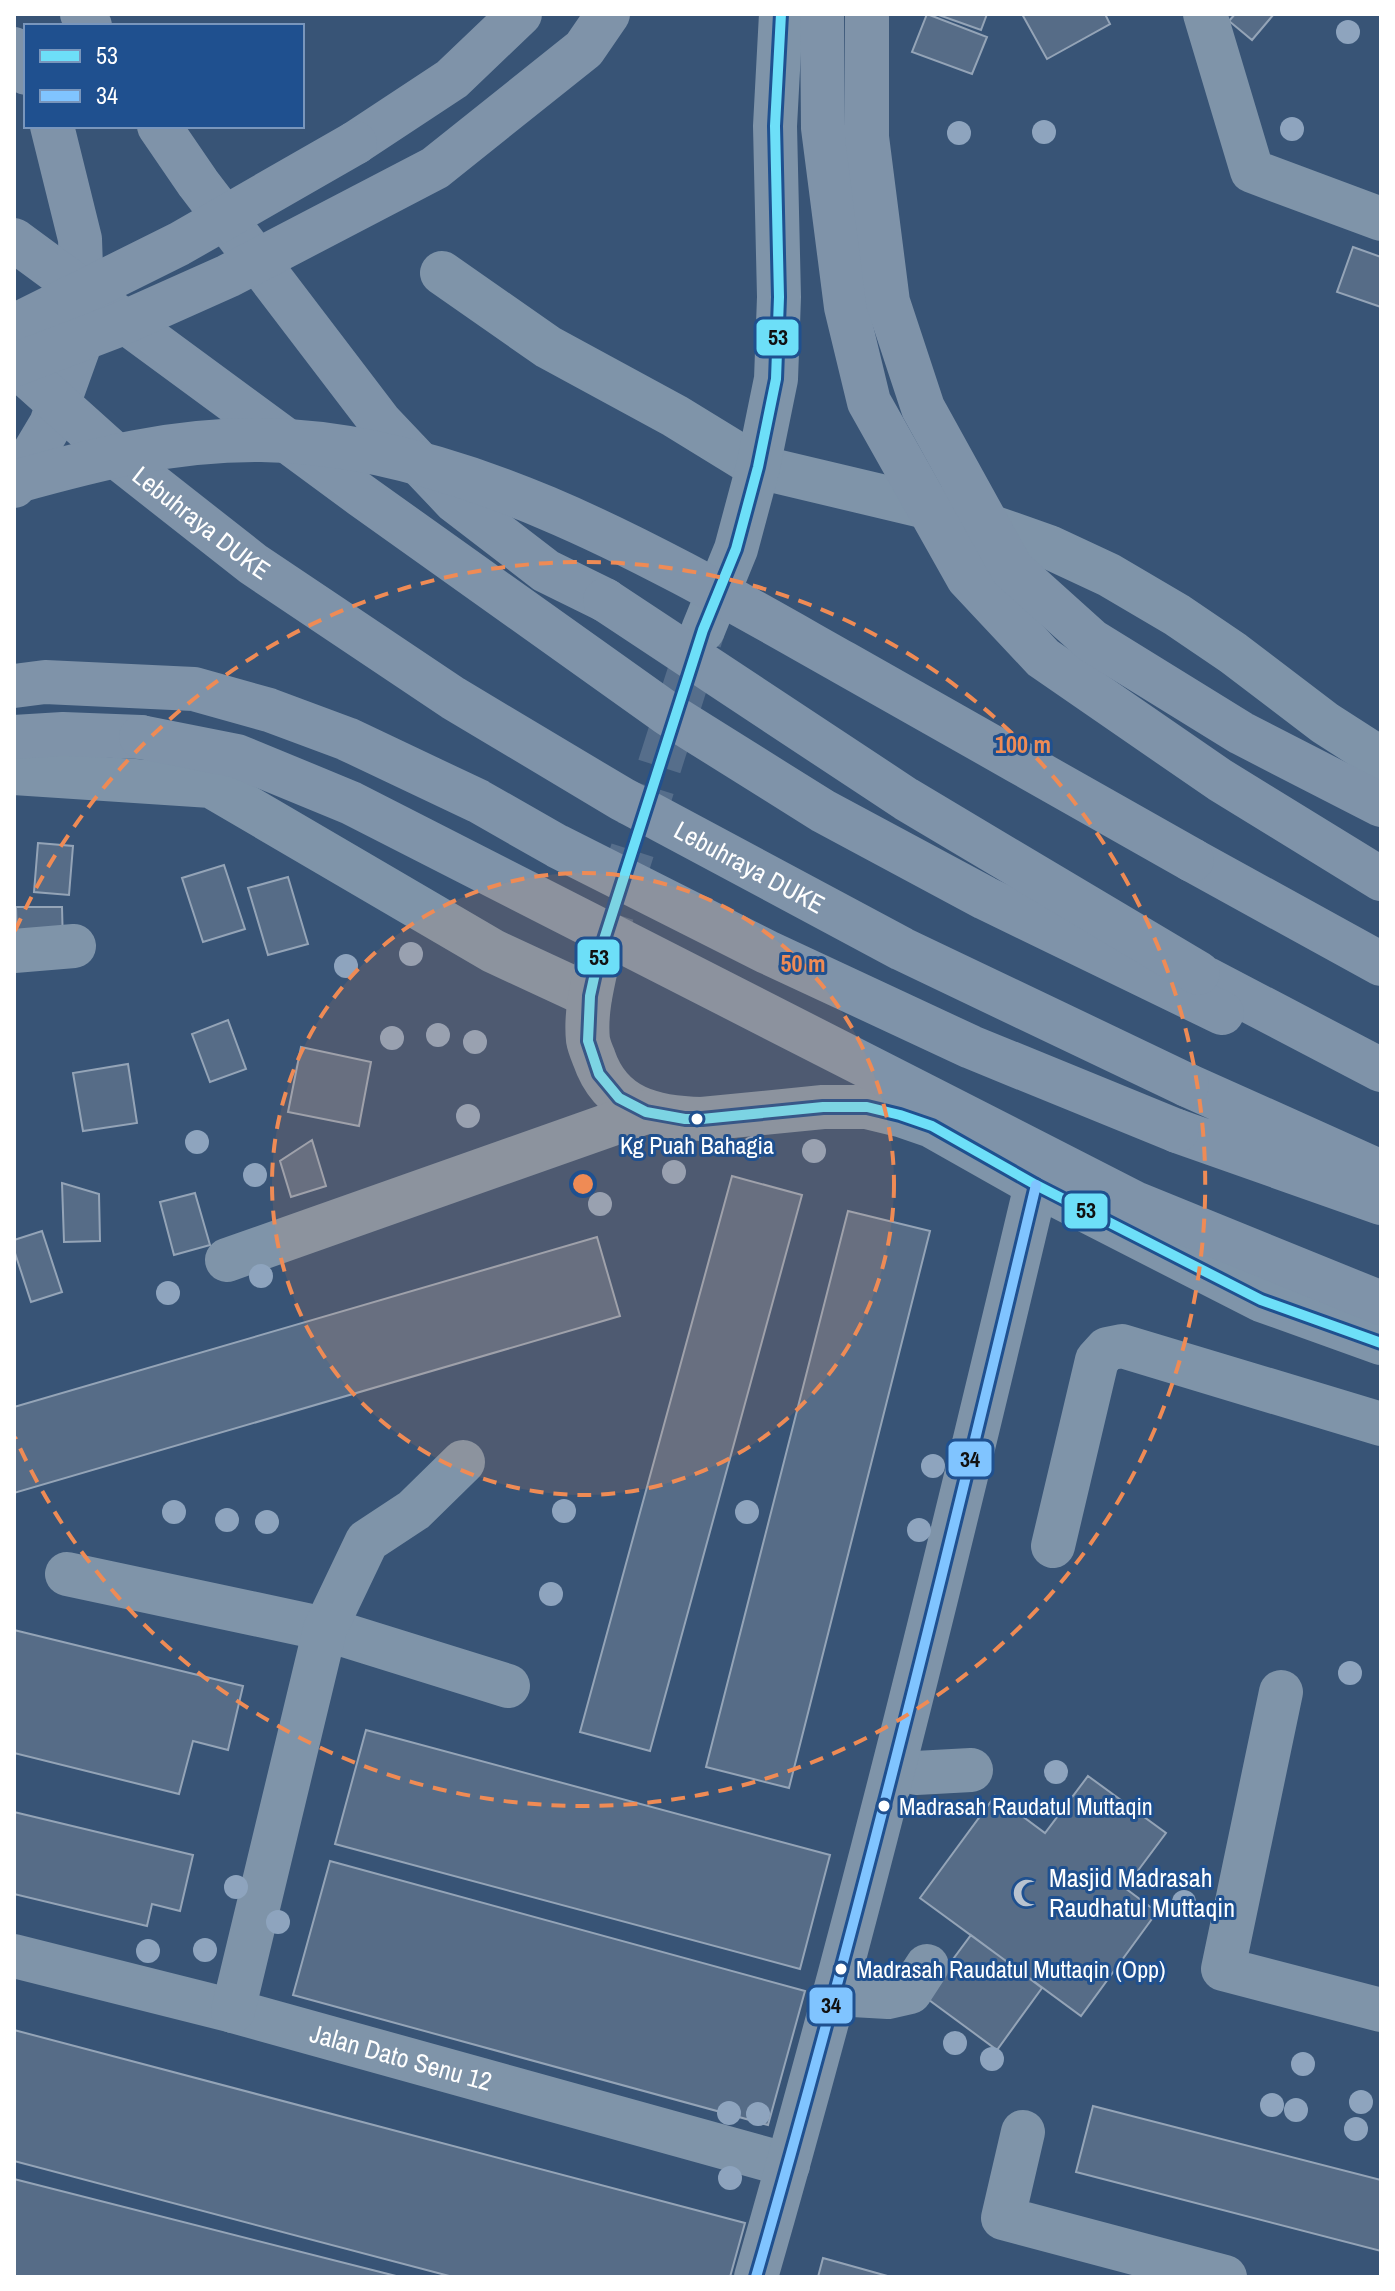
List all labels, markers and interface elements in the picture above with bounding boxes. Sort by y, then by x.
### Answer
legend [24,24,304,128]
text: 53 [96,39,118,71]
text: 34 [96,79,118,111]
line badge: 53 [755,318,800,357]
text: 53 [768,322,788,352]
street label: Lebuhraya DUKE [126,458,277,588]
text: 100 m [995,728,1051,760]
street label: Lebuhraya DUKE [668,812,831,921]
line badge: 53 [576,938,621,976]
text: 53 [589,942,609,972]
text: 50 m [781,947,825,979]
marker: Kg Puah Bahagia [689,1111,705,1127]
place label: Kg Puah Bahagia [620,1129,774,1161]
centre of rings [569,1170,597,1198]
line badge: 53 [1063,1192,1109,1230]
text: 53 [1076,1195,1096,1225]
line badge: 34 [947,1440,993,1478]
text: 34 [960,1444,980,1474]
place label: Madrasah Raudatul Muttaqin [899,1790,1153,1822]
marker: Madrasah Raudatul Muttaqin [876,1798,892,1814]
place label: Masjid Madrasah Raudhatul Muttaqin [1049,1860,1235,1925]
mosque icon: Masjid Madrasah Raudhatul Muttaqin [1012,1878,1042,1908]
place label: Madrasah Raudatul Muttaqin (Opp) [856,1953,1166,1985]
marker: Madrasah Raudatul Muttaqin (Opp) [833,1961,849,1977]
line badge: 34 [808,1986,854,2025]
text: 34 [821,1990,841,2020]
street label: Jalan Dato Senu 12 [306,2015,496,2099]

